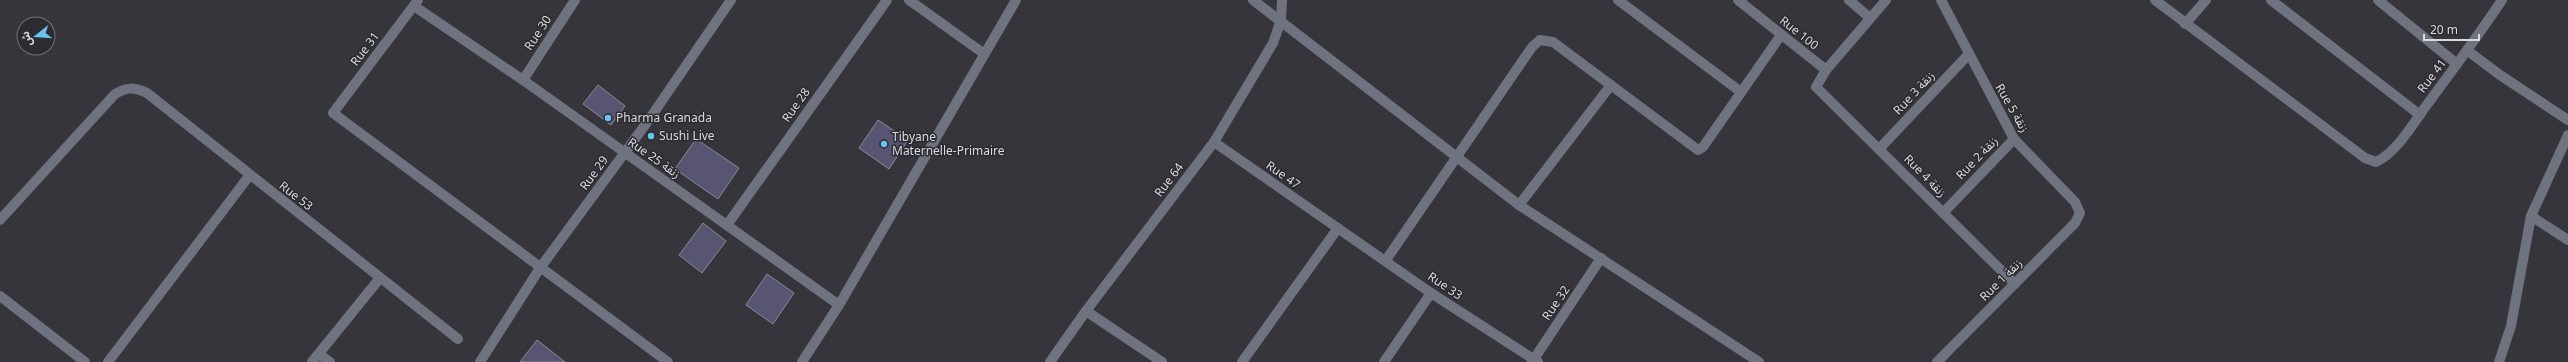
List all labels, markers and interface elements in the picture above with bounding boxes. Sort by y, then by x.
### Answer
street label: Rue 30 [520,12,555,54]
street label: Rue 100 [1776,12,1823,53]
north arrow [16,16,56,56]
scale bar [2424,16,2479,42]
text: 20 m [2430,21,2458,38]
street label: Rue 31 [346,28,383,69]
text: ش [17,30,35,48]
street label: Rue 41 [2413,55,2450,96]
street label: Rue 3 زنقة [1889,67,1938,118]
street label: Rue 5 زنقة [1992,80,2033,135]
street label: Rue 28 [778,84,814,125]
place label: Pharma Granada [616,109,712,126]
marker: Pharma Granada [603,113,613,123]
place label: Sushi Live [659,127,715,144]
place label: Tibyane Maternelle-Primaire [892,128,1005,159]
marker: Sushi Live [646,131,656,141]
street label: Rue 2 زنقة [1952,132,2001,183]
street label: Rue 25 زنقة [625,133,684,182]
marker: Tibyane Maternelle-Primaire [879,139,889,149]
street label: Rue 4 زنقة [1900,151,1950,201]
street label: Rue 29 [575,152,612,193]
street label: Rue 47 [1263,157,1304,193]
street label: Rue 64 [1150,159,1187,200]
street label: Rue 53 [276,177,317,214]
street label: Rue 1 زنقة [1976,255,2026,305]
street label: Rue 33 [1425,268,1466,303]
street label: Rue 32 [1538,282,1573,323]

